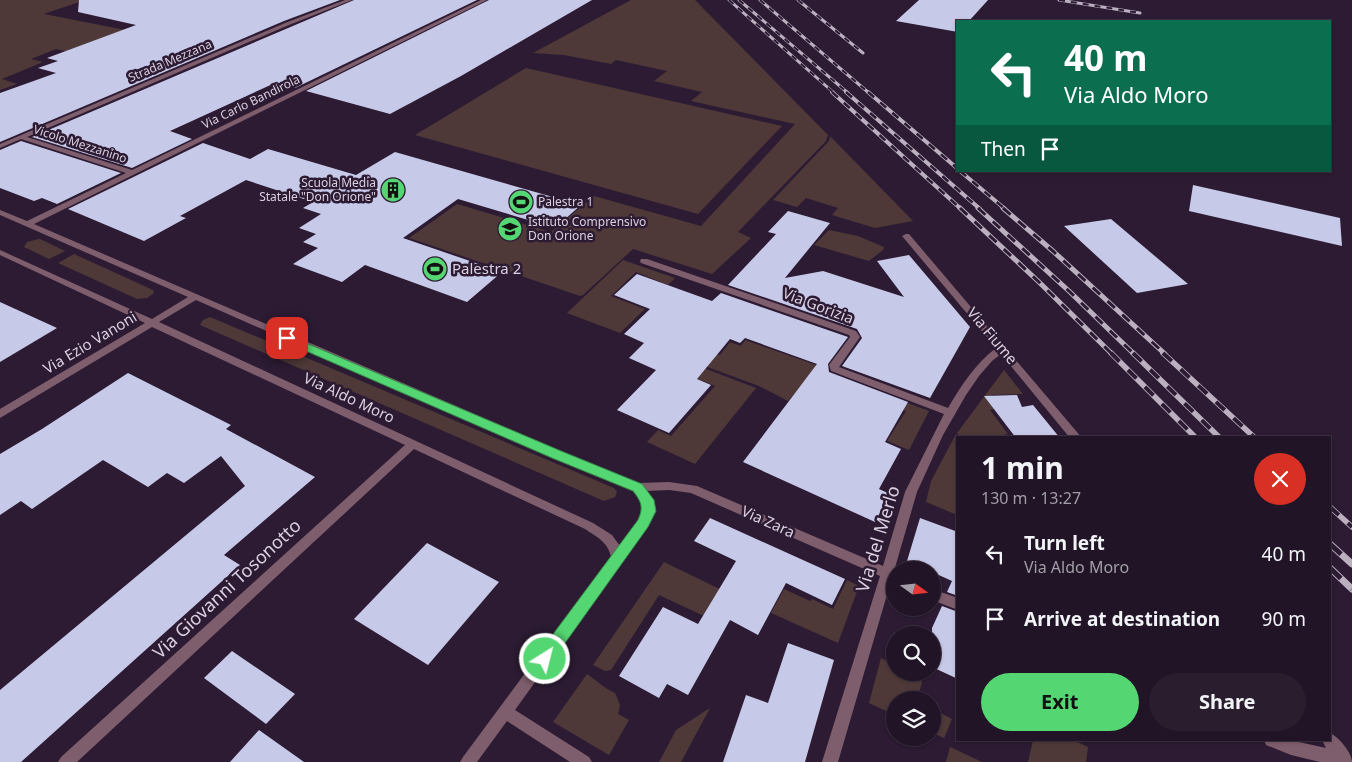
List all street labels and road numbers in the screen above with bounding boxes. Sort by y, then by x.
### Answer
street label: Strada Mezzana [125,35,214,86]
street label: Via Carlo Bandirola [199,70,303,133]
street label: Vicolo Mezzanino [31,120,129,167]
street label: Via Gorizia [780,282,857,328]
street label: Via Fiume [963,303,1022,368]
street label: Via Ezio Vanoni [39,306,140,378]
street label: Via Aldo Moro [301,367,398,427]
street label: Via del Merlo [849,482,905,595]
street label: Via Zara [739,500,798,542]
street label: Via Giovanni Tosonotto [147,513,306,663]

